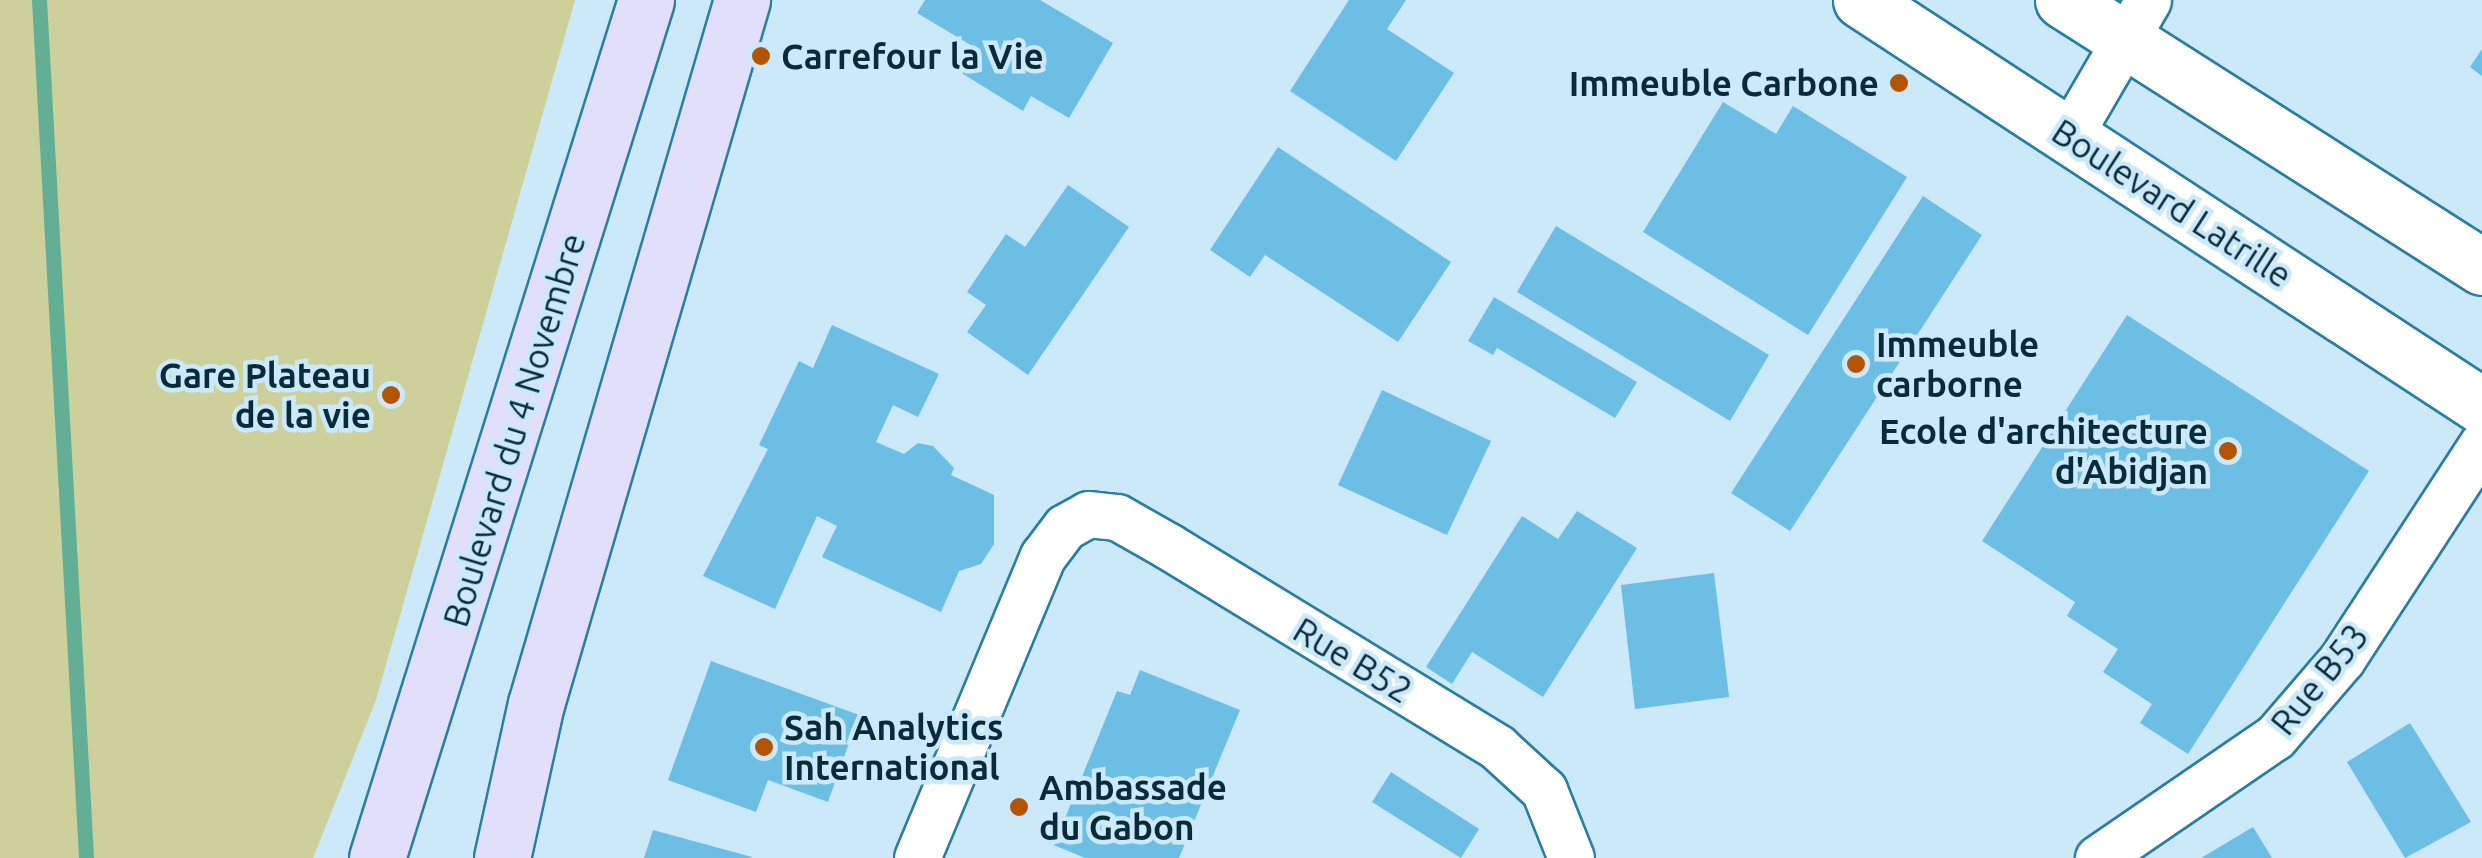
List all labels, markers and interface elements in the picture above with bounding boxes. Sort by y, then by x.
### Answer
place label: Carrefour la Vie [781,35,1044,77]
marker: Carrefour la Vie [750,45,772,67]
place label: Immeuble Carbone [1569,62,1879,104]
marker: Immeuble Carbone [1888,72,1910,94]
street label: Boulevard Latrille [2044,110,2300,296]
street label: Boulevard du 4 Novembre [434,228,594,632]
place label: Immeuble carborne [1876,323,2039,405]
marker: Immeuble carborne [1845,353,1867,375]
place label: Gare Plateau de la vie [159,354,371,436]
marker: Gare Plateau de la vie [380,384,402,406]
place label: Ecole d'architecture d'Abidjan [1879,410,2208,492]
marker: Ecole d'architecture d'Abidjan [2217,440,2239,462]
street label: Rue B52 [1286,608,1420,712]
street label: Rue B53 [2262,615,2376,743]
place label: Sah Analytics International [784,706,1003,788]
marker: Sah Analytics International [753,736,775,758]
place label: Ambassade du Gabon [1039,766,1227,848]
marker: Ambassade du Gabon [1008,796,1030,818]

